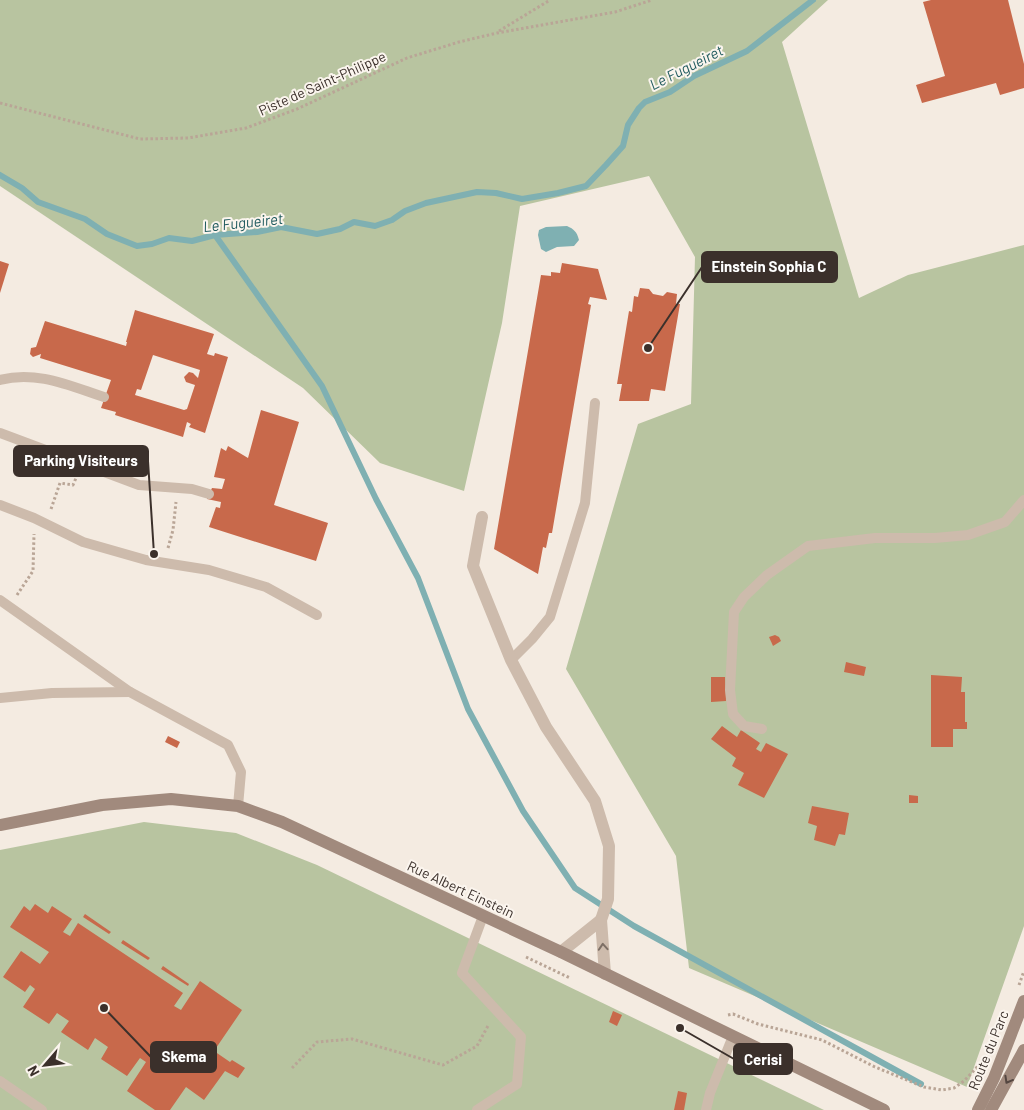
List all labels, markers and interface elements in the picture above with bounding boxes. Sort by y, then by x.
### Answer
water label: Le Fugueiret [646,41,726,93]
street label: Piste de Saint-Philippe [256,47,388,119]
water label: Le Fugueiret [202,209,284,235]
callout: Einstein Sophia C [702,252,837,282]
text: Einstein Sophia C [712,257,826,275]
callout: Parking Visiteurs [14,446,148,476]
text: Parking Visiteurs [24,451,138,469]
street label: Rue Albert Einstein [405,857,517,921]
one-way arrow [598,943,609,951]
street label: Route du Parc [964,1008,1012,1092]
north arrow [20,1040,70,1090]
callout: Skema [151,1042,216,1072]
callout: Cerisi [734,1044,792,1074]
text: Skema [162,1047,207,1065]
text: Cerisi [744,1050,782,1068]
text: N [23,1063,43,1079]
one-way arrow [1004,1075,1014,1084]

